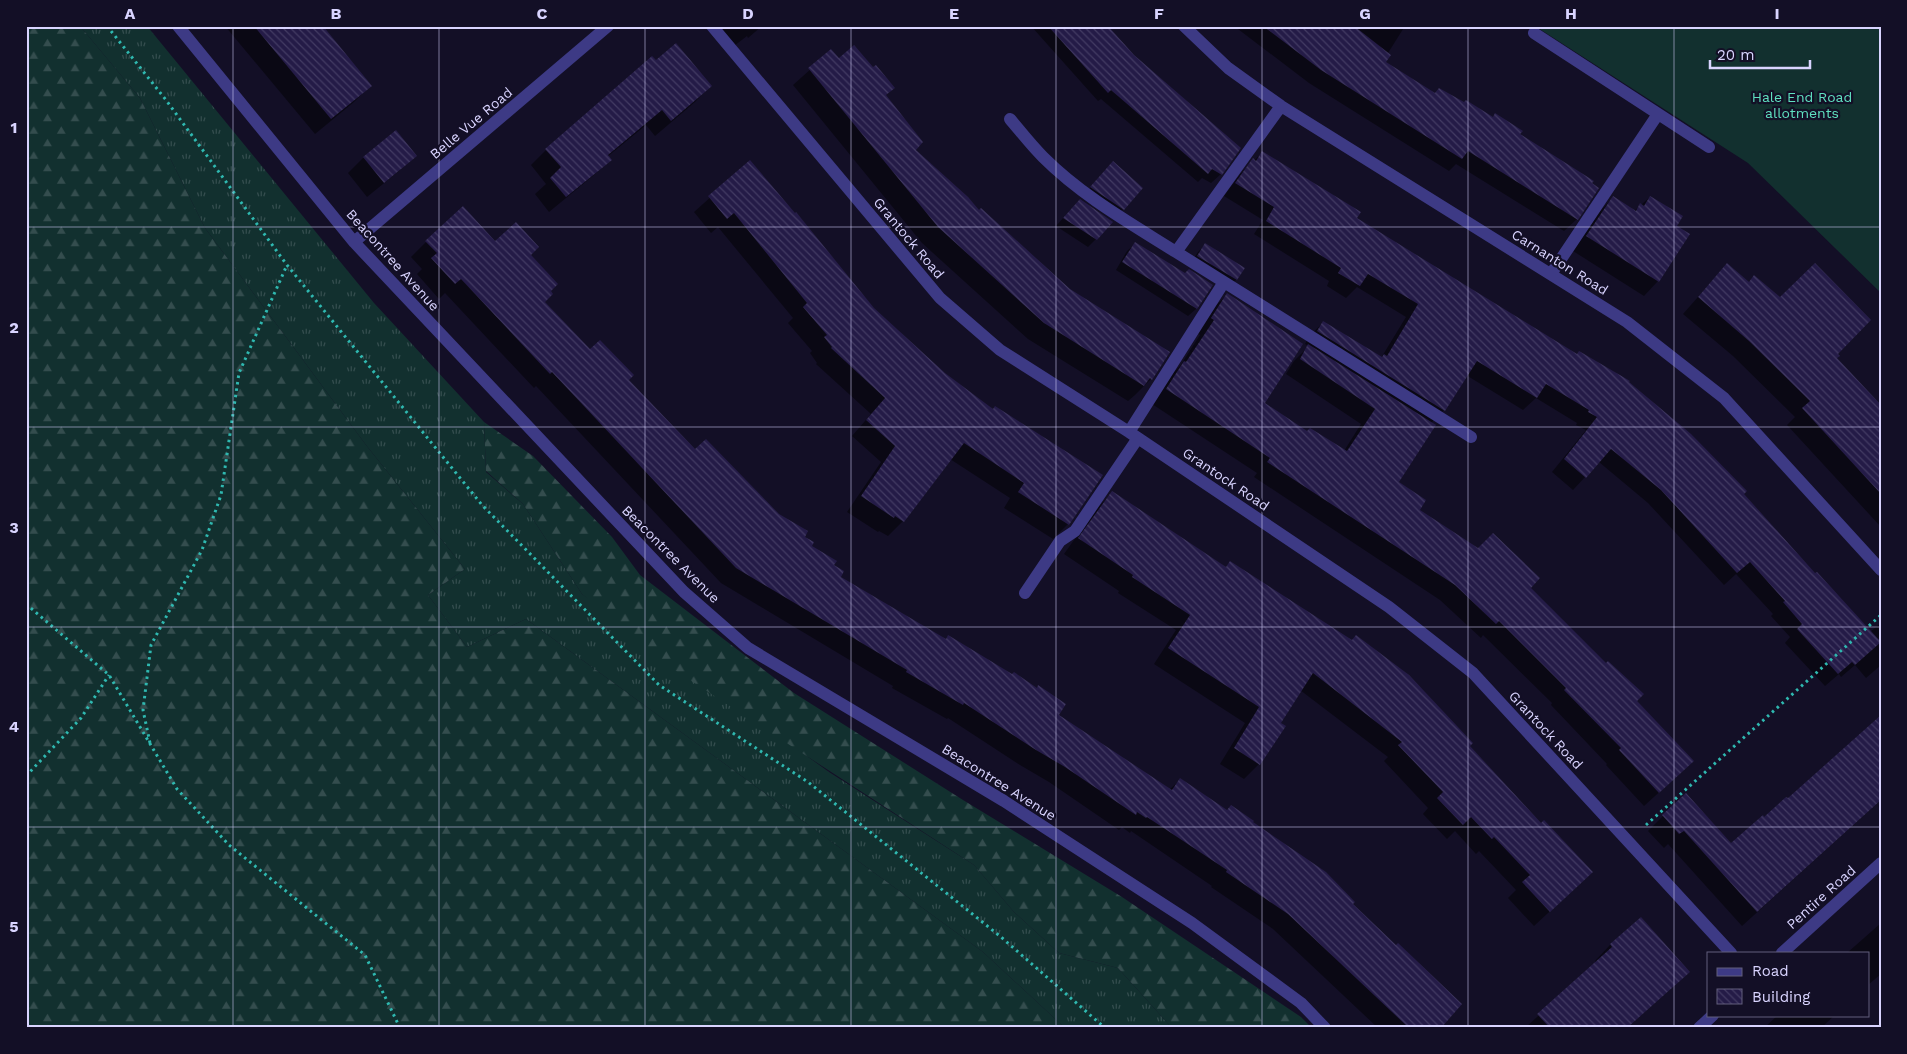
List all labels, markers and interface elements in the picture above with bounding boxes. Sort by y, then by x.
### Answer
text: A [125,4,136,23]
text: B [331,4,342,23]
text: C [537,4,548,23]
text: D [742,4,754,23]
text: E [949,4,959,23]
text: F [1154,4,1164,23]
text: G [1359,4,1371,23]
text: H [1565,4,1577,23]
text: I [1774,4,1780,23]
scale bar [1710,38,1810,70]
text: 20 m [1717,46,1755,64]
street label: Belle Vue Road [427,84,515,162]
park label: Hale End Road allotments [1752,89,1852,121]
text: 1 [11,118,17,137]
street label: Grantock Road [870,194,948,282]
street label: Beacontree Avenue [343,206,443,314]
street label: Carnanton Road [1509,226,1611,298]
text: 2 [9,318,19,337]
street label: Grantock Road [1180,444,1272,514]
street label: Beacontree Avenue [619,502,723,606]
text: 3 [9,518,19,537]
street label: Grantock Road [1506,688,1586,772]
text: 4 [9,717,19,736]
street label: Beacontree Avenue [939,740,1059,824]
street label: Pentire Road [1783,862,1859,932]
text: 5 [9,917,19,936]
legend [1707,952,1870,1016]
text: Road [1752,962,1789,980]
text: Building [1752,988,1810,1006]

